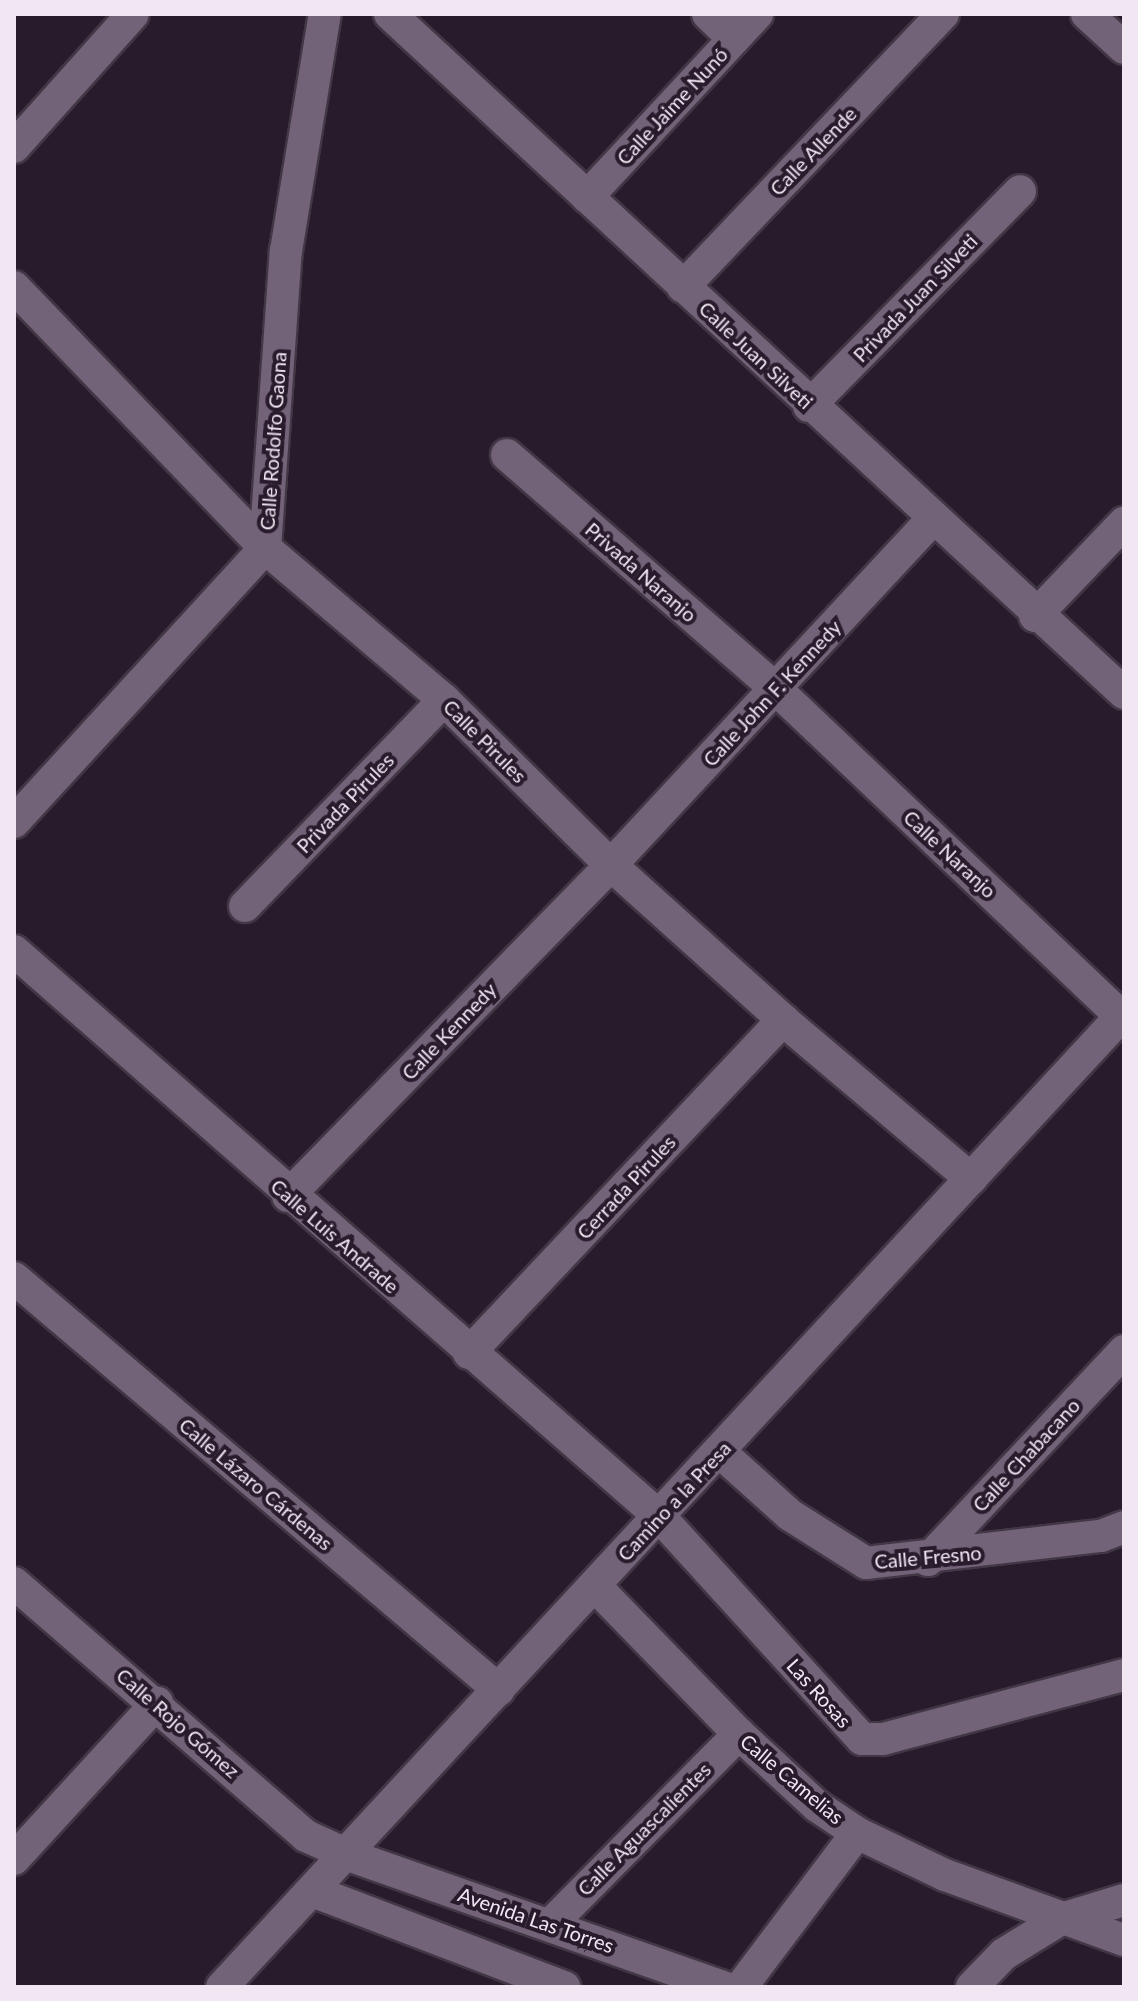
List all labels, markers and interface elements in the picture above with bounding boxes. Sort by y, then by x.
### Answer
street label: Calle Jaime Nunó [611,42,733,170]
street label: Calle Allende [764,101,862,201]
street label: Privada Juan Silveti [848,229,982,367]
street label: Calle Juan Silveti [694,296,818,414]
street label: Calle Rodolfo Gaona [255,351,291,531]
street label: Privada Naranjo [580,517,702,627]
street label: Calle John F. Kennedy [698,615,846,771]
street label: Calle Pirules [438,694,532,788]
street label: Privada Pirules [291,748,399,858]
street label: Calle Naranjo [899,805,1001,903]
street label: Calle Kennedy [397,977,501,1085]
street label: Cerrada Pirules [572,1130,680,1244]
street label: Calle Luis Andrade [266,1174,404,1298]
street label: Calle Chabacano [967,1393,1085,1517]
street label: Calle Lázaro Cárdenas [174,1413,338,1555]
street label: Camino a la Presa [612,1436,736,1566]
street label: Calle Fresno [873,1540,983,1574]
street label: Las Rosas [782,1654,856,1732]
street label: Calle Rojo Gómez [112,1663,244,1783]
street label: Calle Camelias [736,1729,848,1829]
street label: Calle Aguascalientes [572,1757,716,1901]
street label: Avenida Las Torres [455,1882,617,1958]

